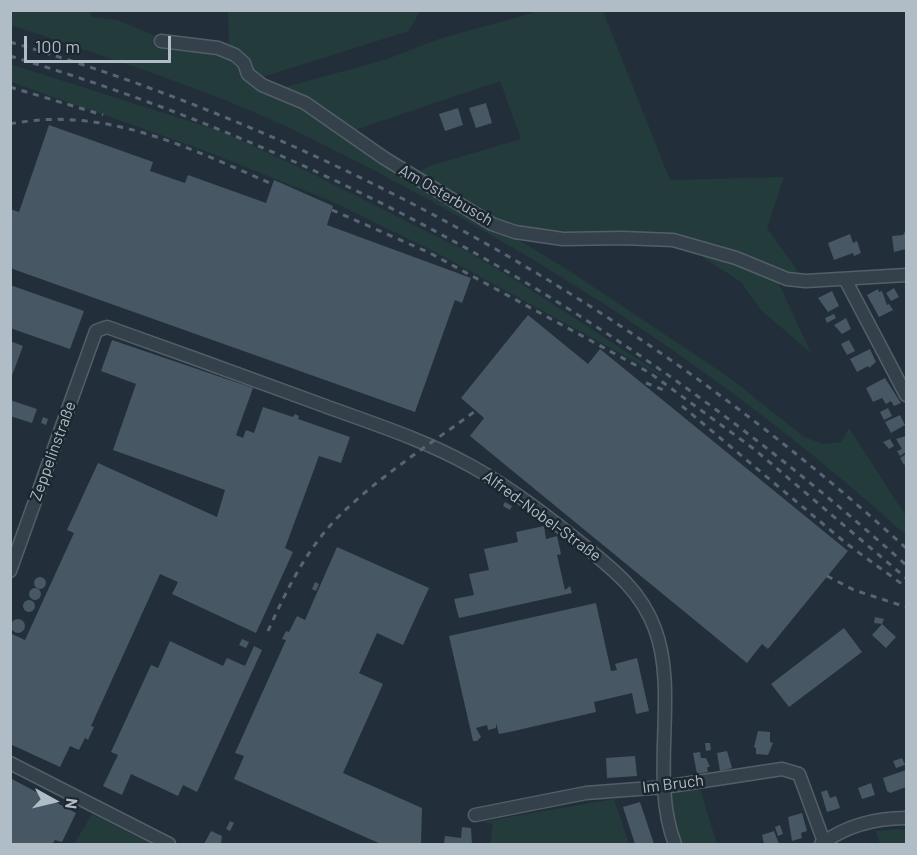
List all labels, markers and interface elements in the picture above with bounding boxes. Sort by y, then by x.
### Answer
scale bar [27,24,174,62]
text: 100 m [35,35,80,57]
street label: Am Osterbusch [395,160,497,230]
street label: Zeppelinstraße [26,399,80,503]
street label: Alfred-Nobel-Straße [479,467,605,565]
north arrow [24,771,84,831]
street label: Im Bruch [641,771,705,797]
text: N [62,797,82,810]

